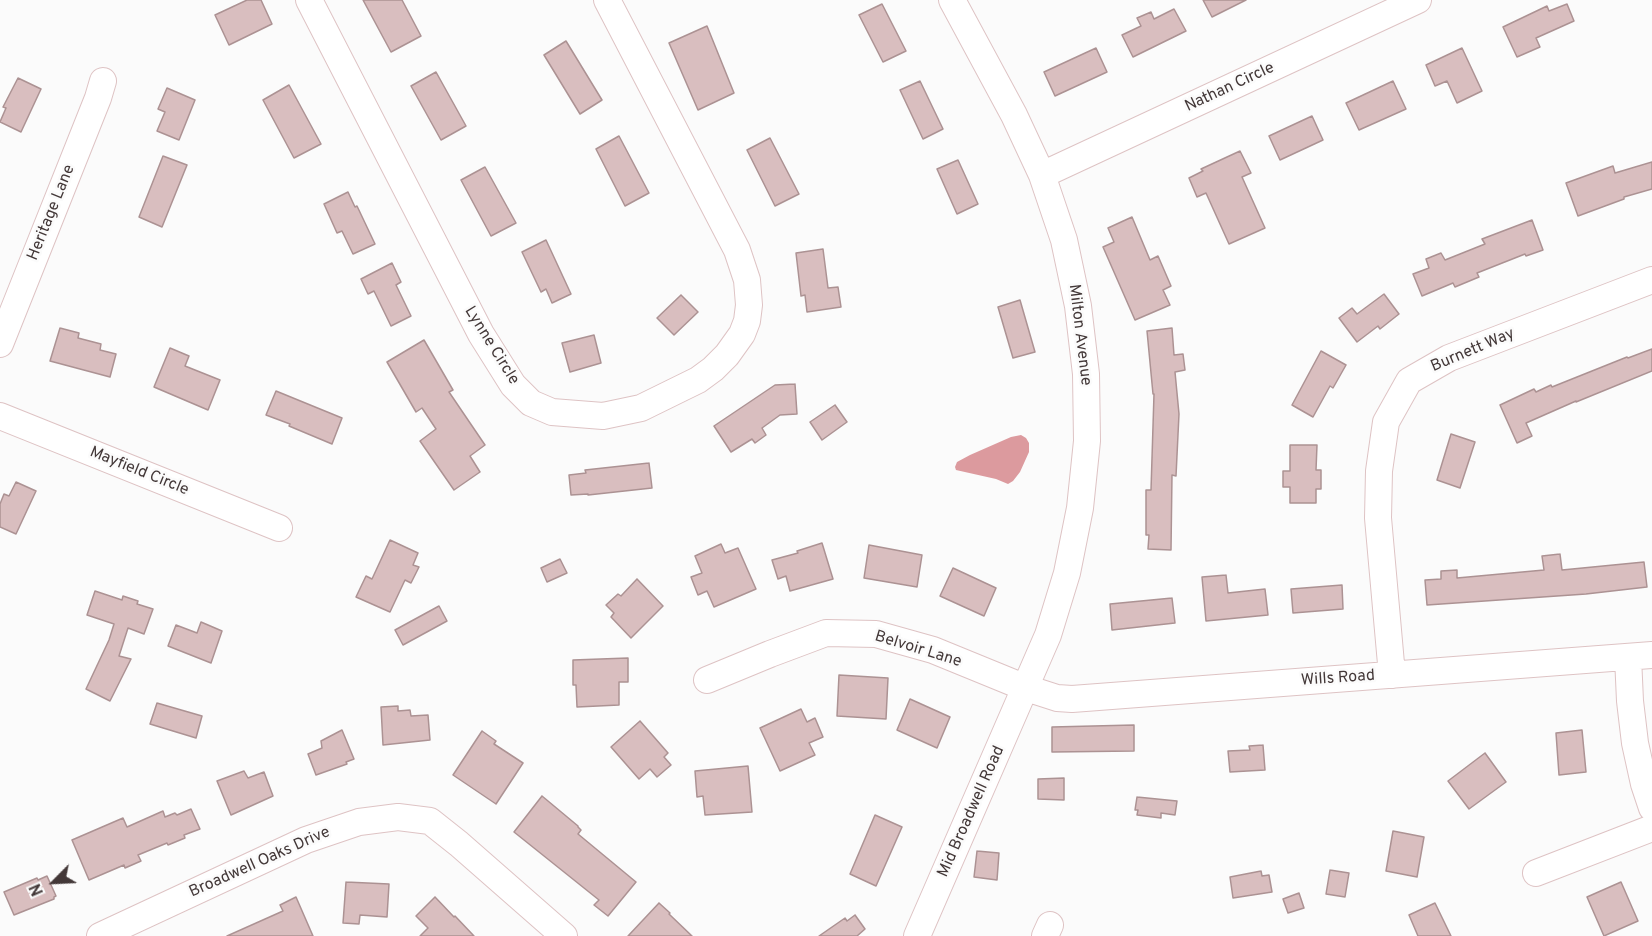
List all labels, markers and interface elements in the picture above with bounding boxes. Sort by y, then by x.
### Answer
street label: Nathan Circle [1182,59,1278,117]
street label: Heritage Lane [24,162,80,264]
street label: Milton Avenue [1063,283,1095,387]
street label: Lynne Circle [459,303,523,389]
street label: Burnett Way [1428,325,1518,377]
street label: Mayfield Circle [87,443,191,501]
street label: Belvoir Lane [872,628,964,672]
street label: Wills Road [1300,667,1376,691]
street label: Mid Broadwell Road [934,743,1010,881]
street label: Broadwell Oaks Drive [187,823,333,903]
north arrow [24,852,84,912]
text: N [26,880,49,899]

